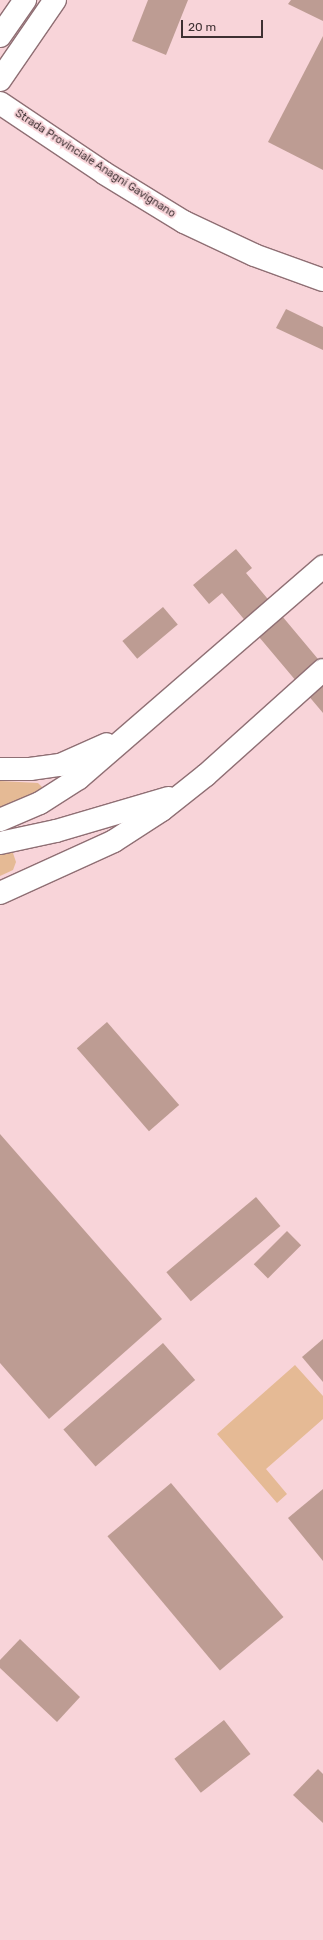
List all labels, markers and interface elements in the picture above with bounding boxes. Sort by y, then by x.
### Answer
scale bar [183,12,265,38]
text: 20 m [188,20,216,34]
street label: Strada Provinciale Anagni Gavignano [12,107,178,221]

